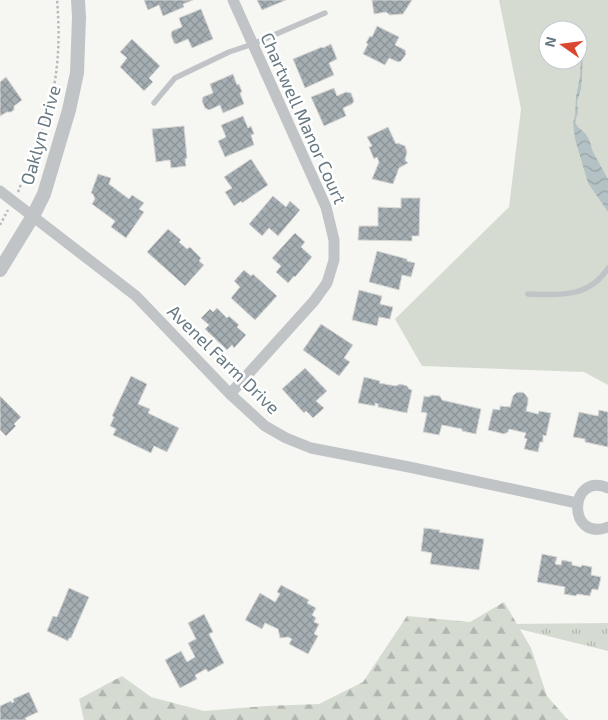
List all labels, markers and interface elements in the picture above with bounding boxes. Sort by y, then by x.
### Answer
north arrow [538,20,588,70]
street label: Chartwell Manor Court [256,29,352,207]
text: N [540,35,559,49]
street label: Oaklyn Drive [15,83,65,187]
street label: Avenel Farm Drive [163,300,285,418]

